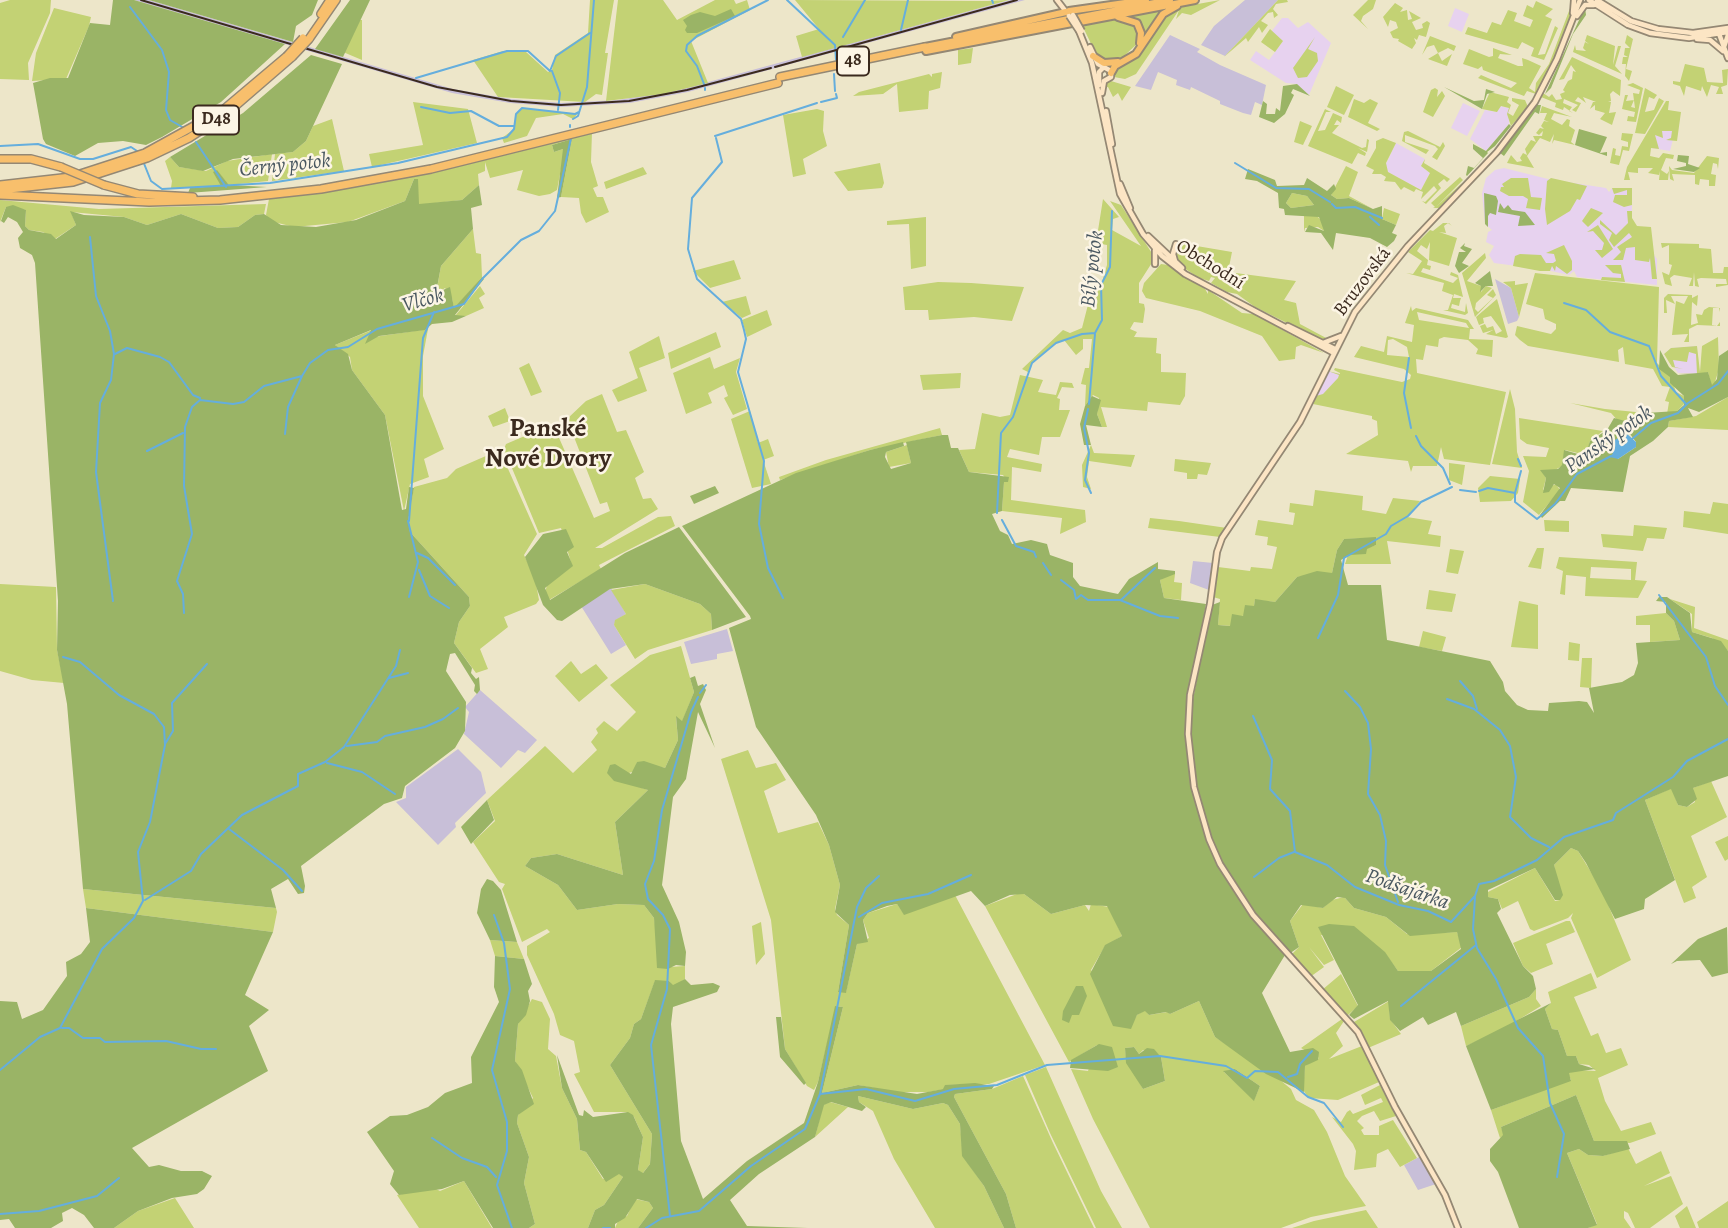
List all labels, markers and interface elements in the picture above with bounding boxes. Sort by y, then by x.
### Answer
road number: 48 [837,46,869,76]
road number: D48 [193,106,239,134]
water label: Černý potok [238,149,332,183]
water label: Bílý potok [1076,229,1110,309]
street label: Obchodní [1172,235,1248,295]
street label: Bruzovská [1330,243,1396,321]
water label: Vlčok [399,283,447,319]
water label: Panský potok [1560,401,1658,479]
district label: Panské Nové Dvory [485,414,611,476]
water label: Podšajárka [1362,864,1452,916]

